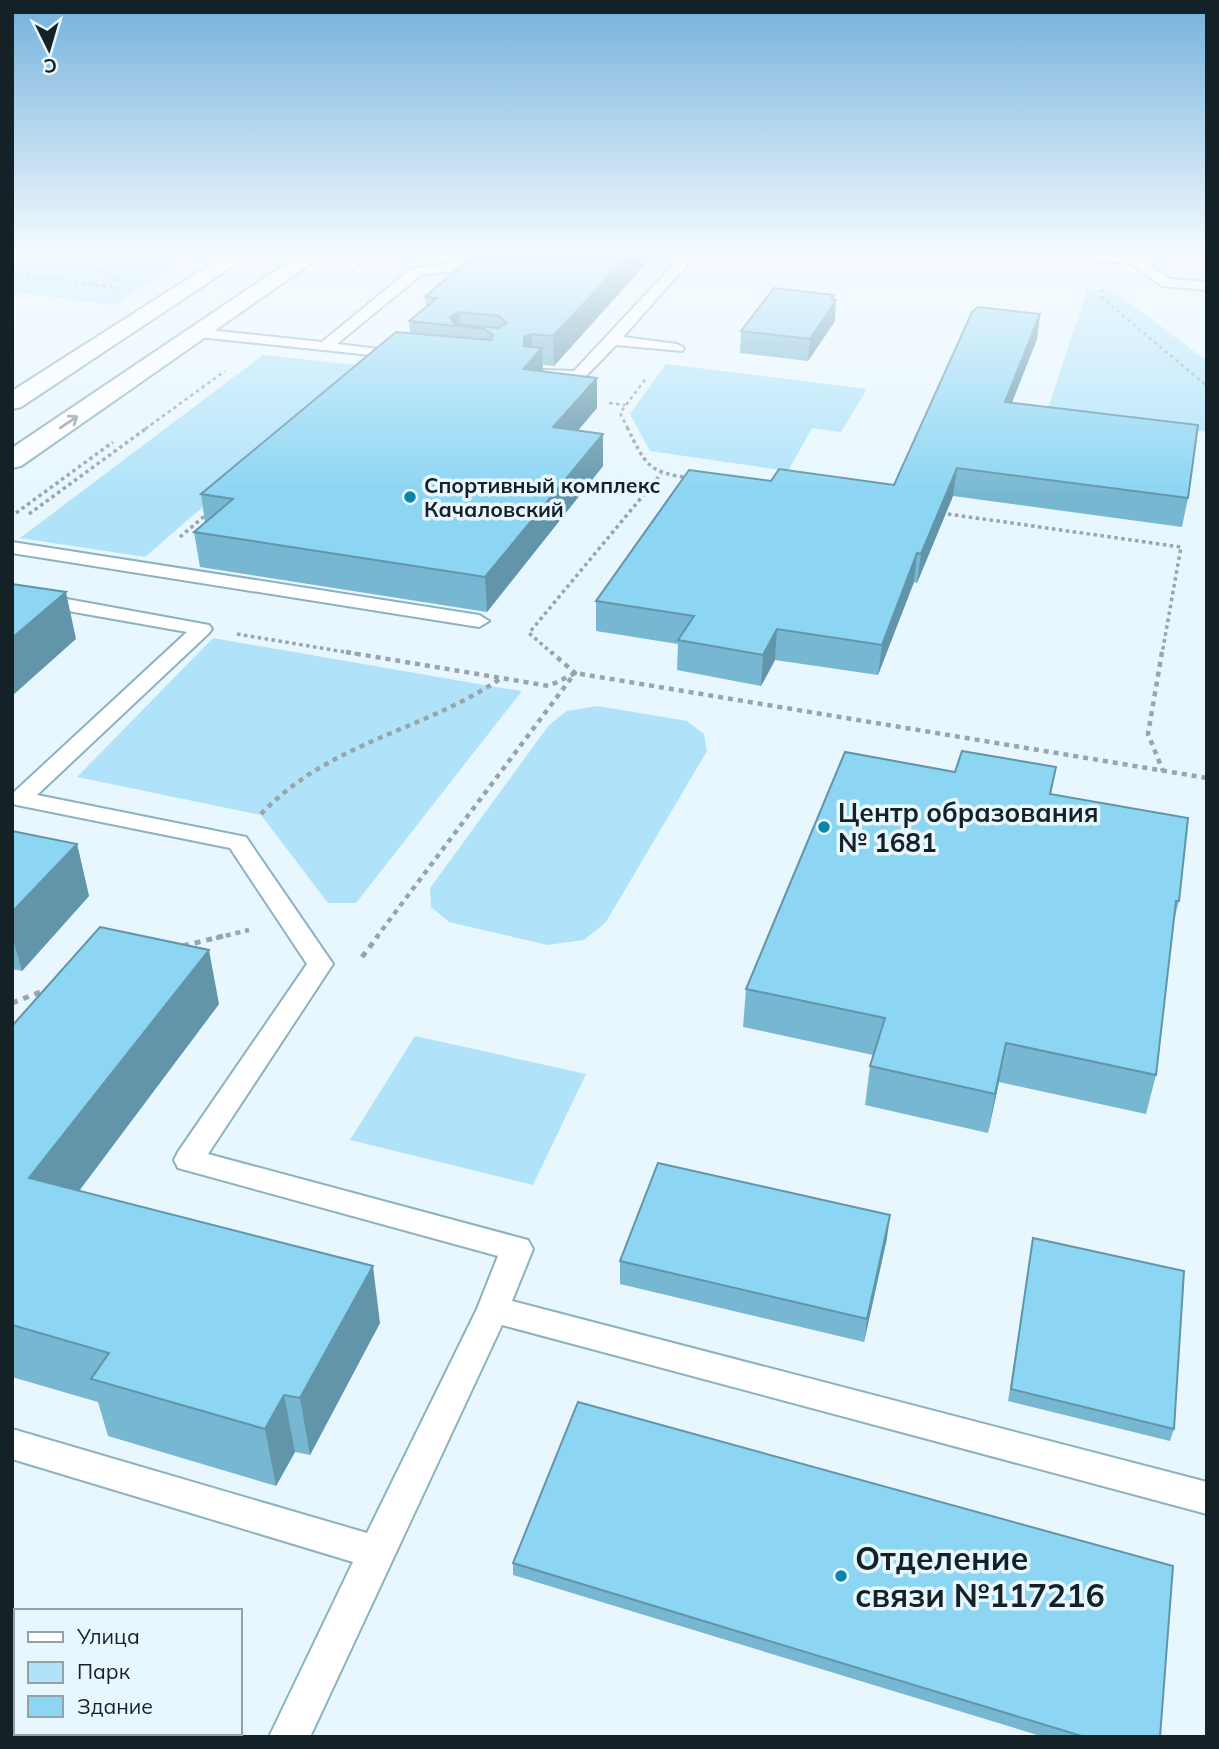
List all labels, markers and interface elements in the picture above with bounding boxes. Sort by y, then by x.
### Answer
north arrow [14,14,84,84]
text: С [43,53,58,78]
one-way arrow [58,415,78,429]
place label: Спортивный комплекс Качаловский [424,472,661,522]
marker: Спортивный комплекс Качаловский [402,489,418,505]
place label: Центр образования № 1681 [838,796,1099,859]
marker: Центр образования № 1681 [816,819,832,835]
place label: Отделение связи №117216 [855,1538,1105,1615]
marker: Отделение связи №117216 [833,1568,849,1584]
legend [14,1609,242,1735]
text: Улица [76,1623,140,1649]
text: Парк [77,1658,131,1684]
text: Здание [77,1693,153,1719]

